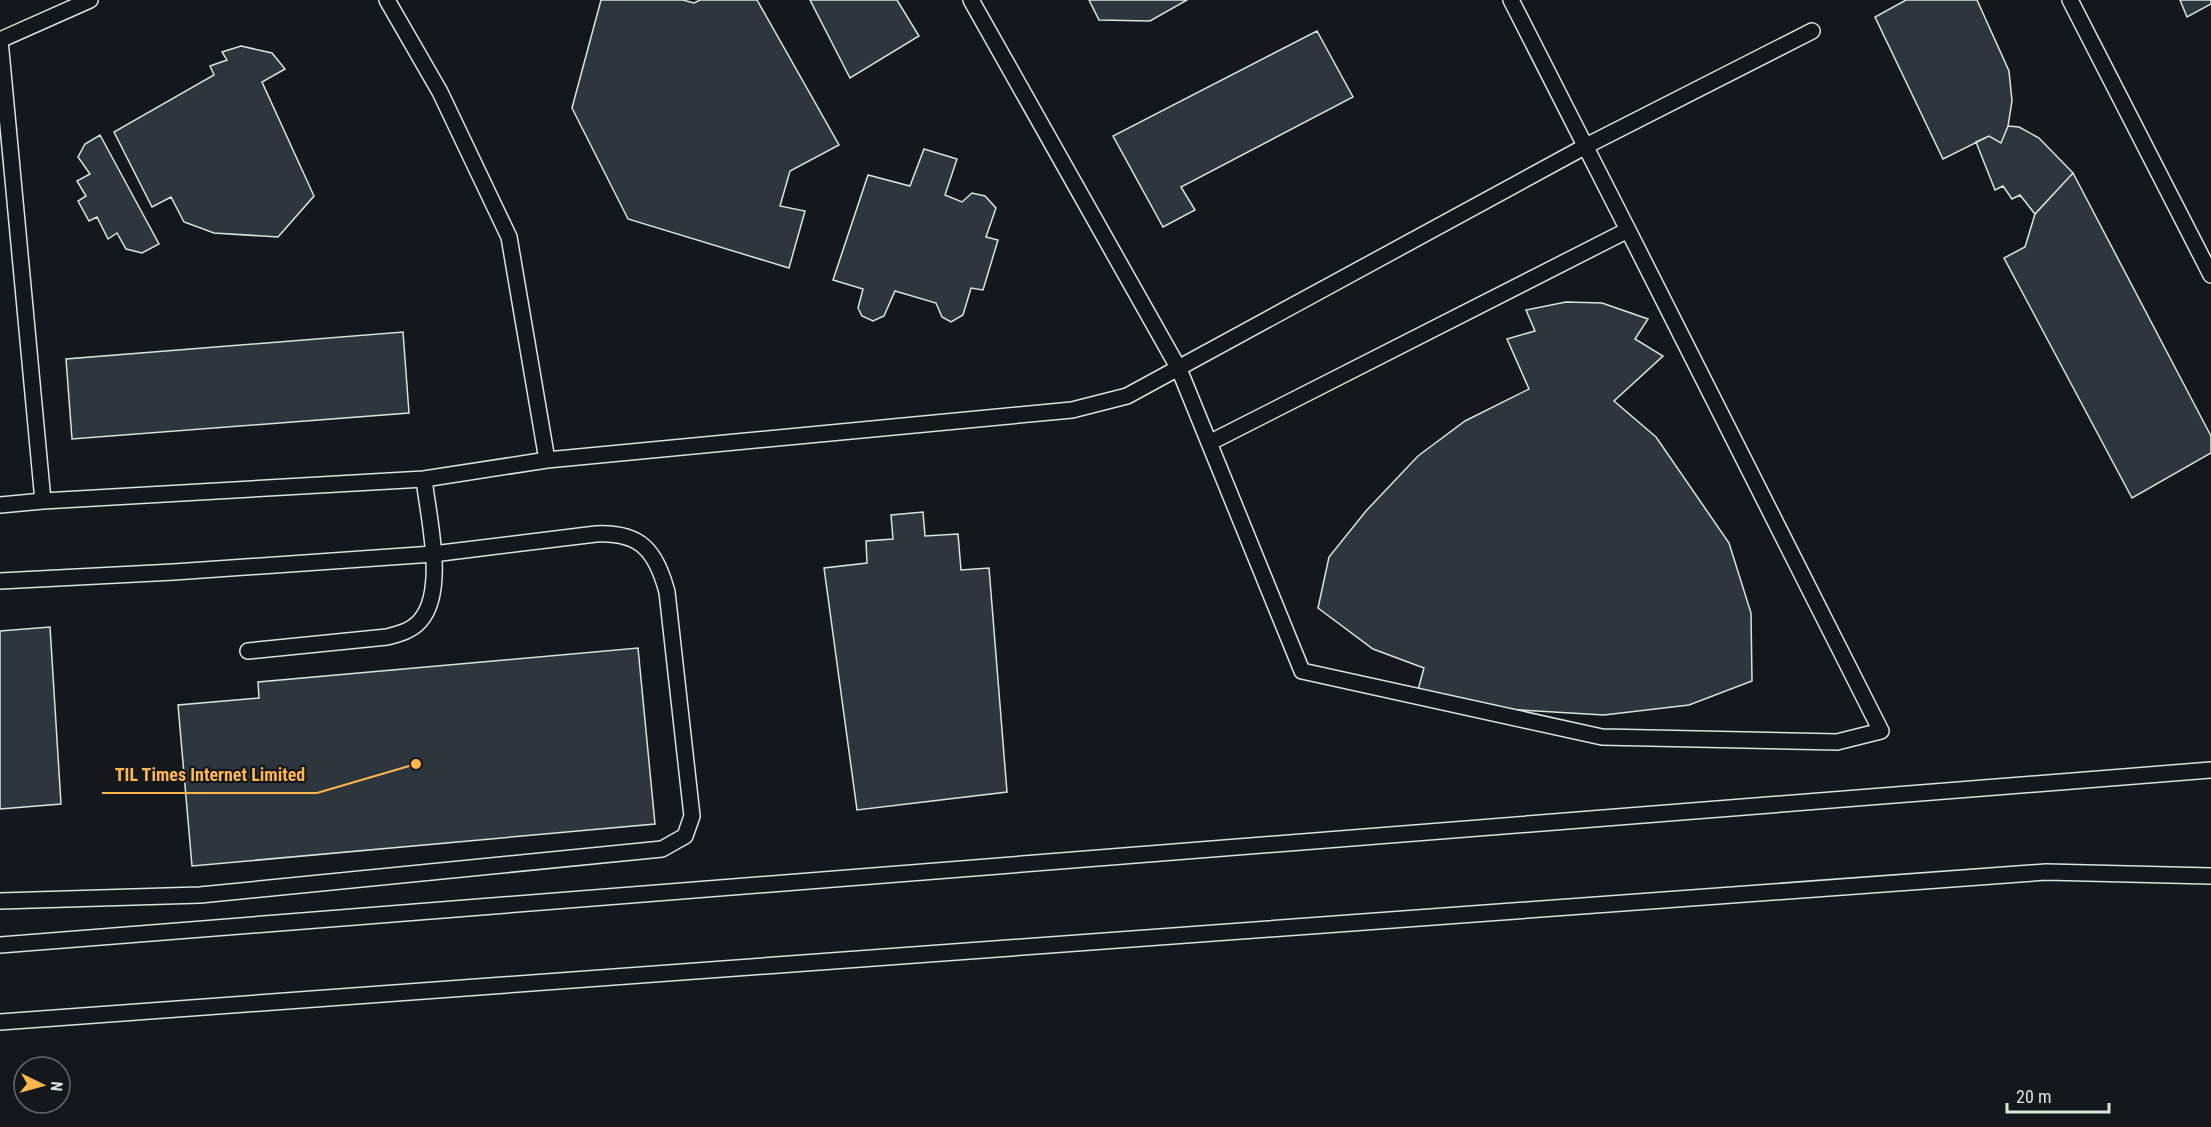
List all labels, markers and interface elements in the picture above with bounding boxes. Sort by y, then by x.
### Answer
callout: TIL Times Internet Limited [102,757,317,793]
text: TIL Times Internet Limited [115,764,305,785]
north arrow [12,1055,72,1115]
scale bar [2007,1076,2109,1114]
text: N [47,1081,66,1092]
text: 20 m [2016,1086,2051,1107]

